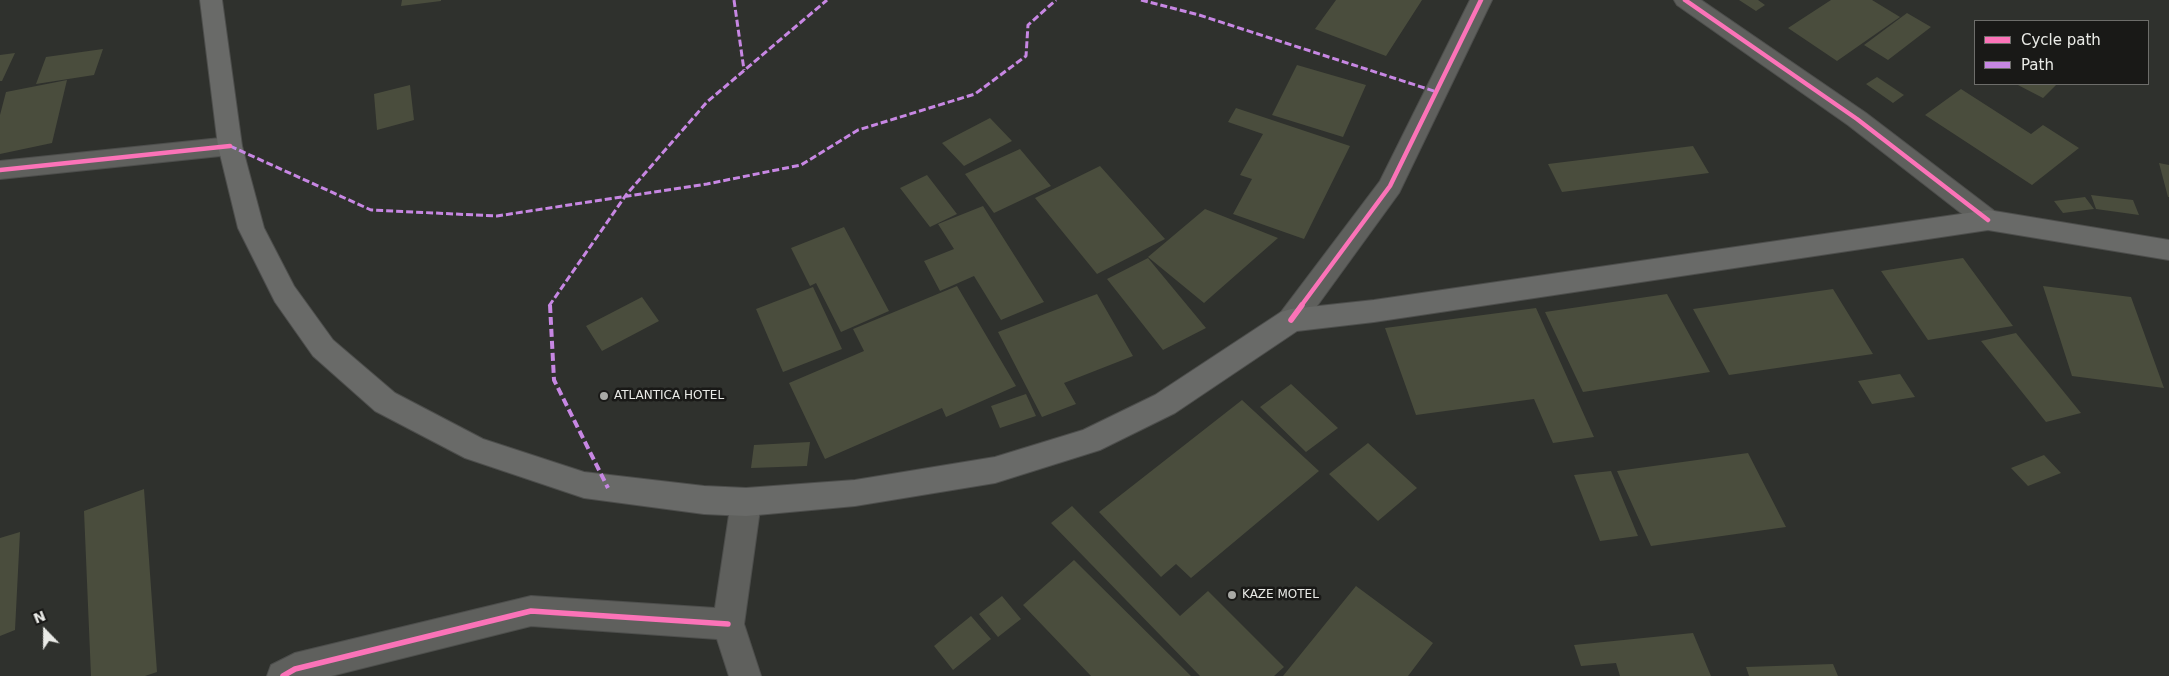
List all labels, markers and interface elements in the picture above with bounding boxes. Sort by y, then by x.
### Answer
legend [1974,20,2149,85]
text: Cycle path [2021,31,2101,49]
text: Path [2021,56,2054,74]
place label: ATLANTICA HOTEL [614,389,724,403]
marker: ATLANTICA HOTEL [598,390,610,402]
place label: KAZE MOTEL [1242,588,1319,602]
marker: KAZE MOTEL [1226,589,1238,601]
north arrow [20,606,70,656]
text: N [31,607,48,627]

